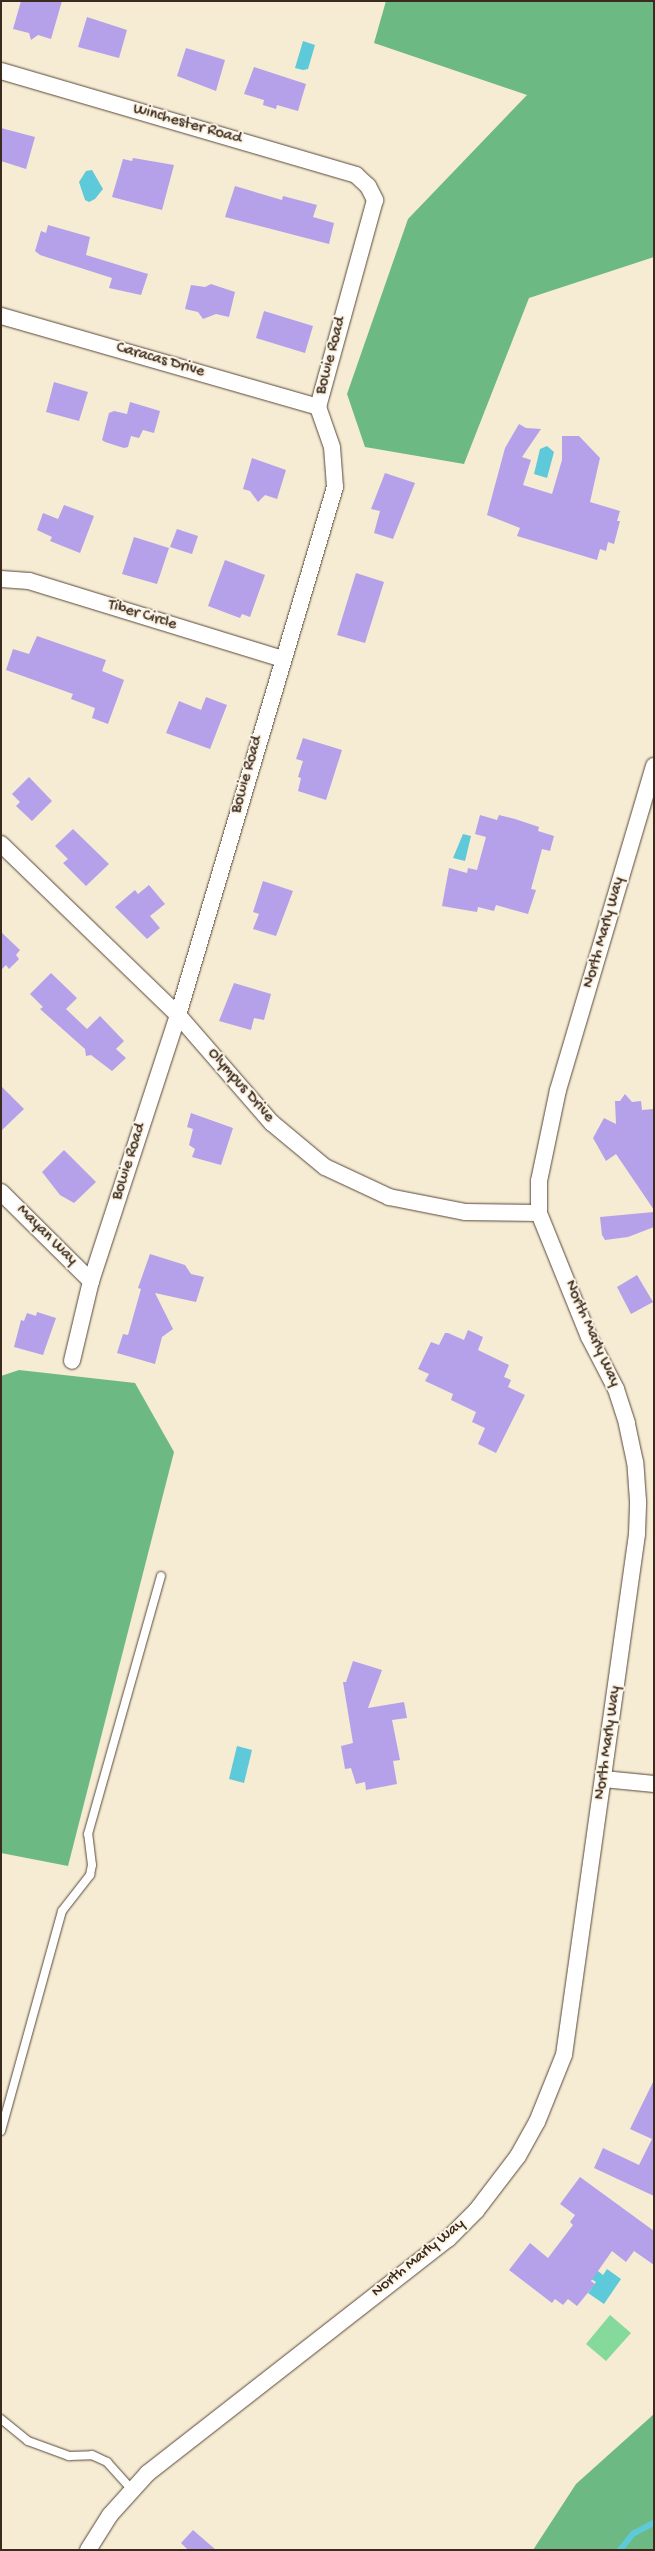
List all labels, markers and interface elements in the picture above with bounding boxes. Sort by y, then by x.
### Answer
street label: Winchester Road [131,100,243,150]
street label: Bowie Road [312,315,352,397]
street label: Caracas Drive [114,339,206,383]
street label: Tiber Circle [105,596,179,636]
street label: Bowie Road [228,734,268,816]
street label: North Marly Way [580,875,630,991]
street label: Olympus Drive [202,1045,278,1127]
street label: Bowie Road [109,1121,151,1203]
street label: Mayan Way [11,1201,81,1271]
street label: North Marly Way [559,1278,623,1390]
street label: North Marly Way [592,1685,626,1801]
street label: North Marly Way [368,2216,470,2302]

